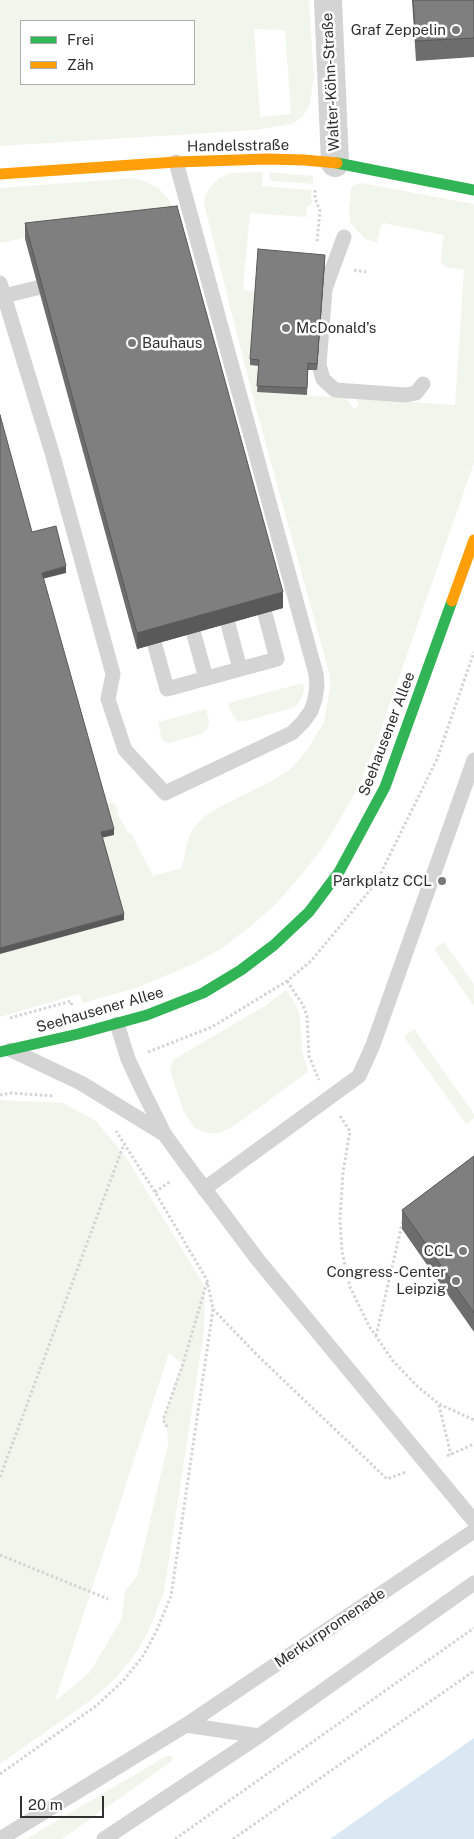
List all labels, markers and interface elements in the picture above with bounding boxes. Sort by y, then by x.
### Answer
street label: Walter-Köhn-Straße [318,12,344,152]
legend [20,20,195,85]
place label: Graf Zeppelin [351,21,446,39]
marker: Graf Zeppelin [450,24,462,36]
text: Frei [67,31,94,48]
text: Zäh [67,56,94,73]
street label: Handelsstraße [187,136,289,156]
place label: McDonald's [296,319,376,337]
marker: McDonald's [280,322,292,334]
place label: Bauhaus [142,334,202,352]
marker: Bauhaus [126,337,138,349]
street label: Seehausener Allee [355,669,419,799]
place label: Parkplatz CCL [333,872,432,890]
marker: Parkplatz CCL [436,875,448,887]
street label: Seehausener Allee [34,983,166,1037]
place label: CCL [424,1242,453,1260]
marker: CCL [457,1245,469,1257]
place label: Congress-Center Leipzig [327,1263,446,1298]
marker: Congress-Center Leipzig [450,1275,462,1287]
street label: Merkurpromenade [271,1584,389,1672]
scale bar [22,1786,106,1818]
text: 20 m [28,1796,63,1813]

